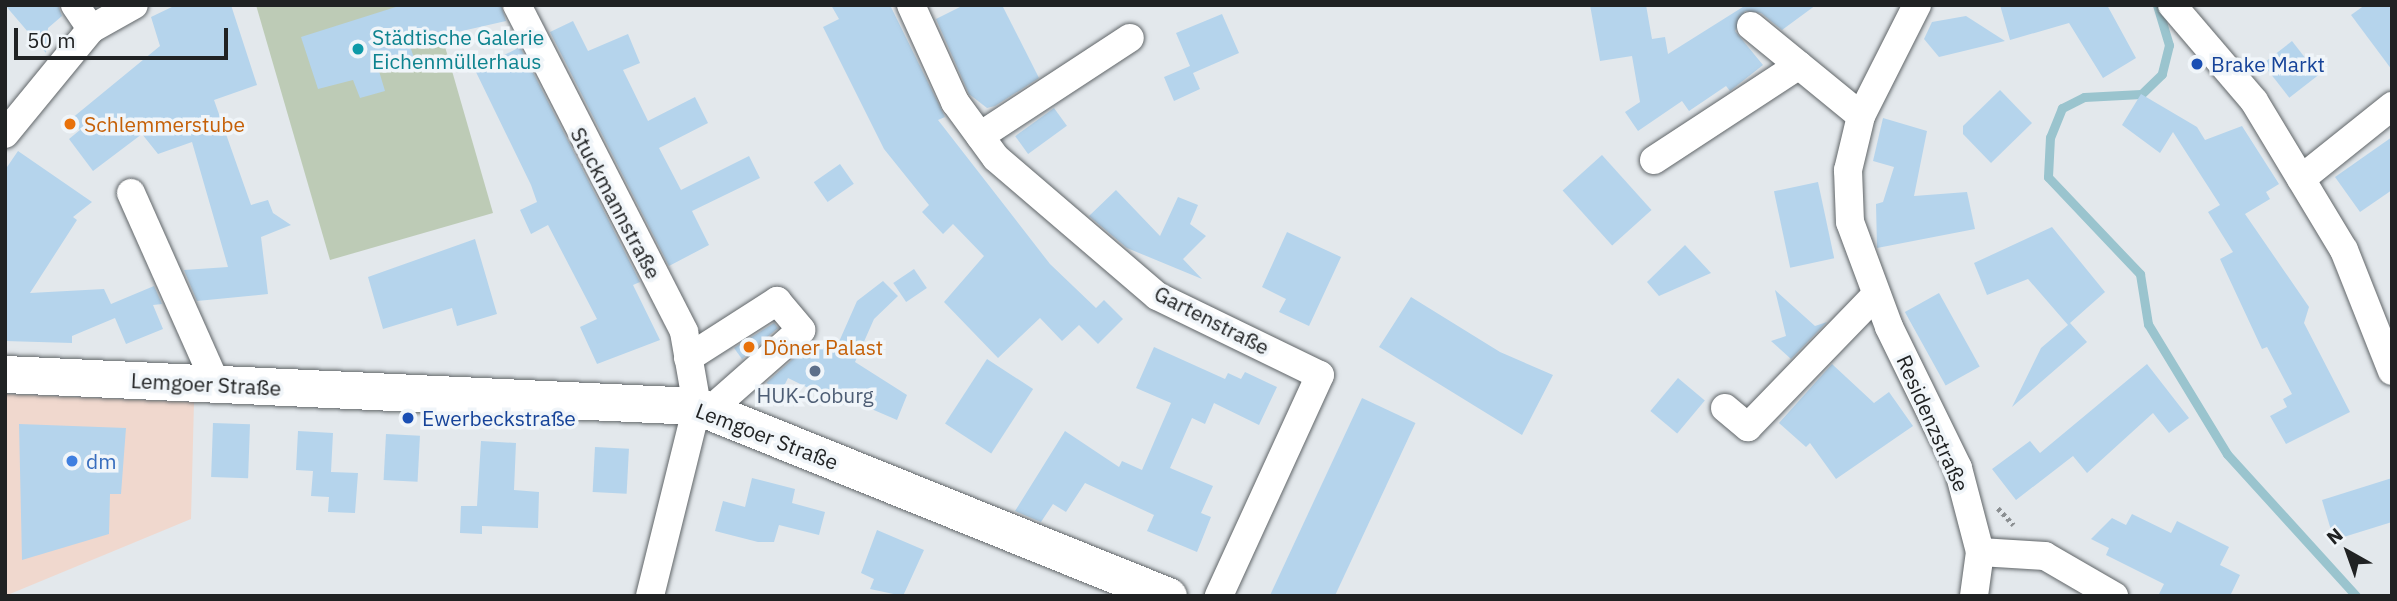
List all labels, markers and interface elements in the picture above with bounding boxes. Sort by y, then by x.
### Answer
scale bar [18,14,231,58]
place label: Städtische Galerie Eichenmüllerhaus [372,24,544,74]
text: 50 m [27,26,76,54]
marker: Städtische Galerie Eichenmüllerhaus [350,41,366,57]
place label: Brake Markt [2211,51,2325,77]
marker: Brake Markt [2189,56,2205,72]
place label: Schlemmerstube [84,111,245,137]
marker: Schlemmerstube [62,116,78,132]
street label: Stuckmannstraße [565,123,667,283]
street label: Gartenstraße [1150,280,1274,360]
place label: Döner Palast [763,334,883,360]
marker: Döner Palast [741,339,757,355]
street label: Residenzstraße [1892,351,1974,495]
marker: HUK-Coburg [807,363,823,379]
street label: Lemgoer Straße [130,367,282,401]
place label: HUK-Coburg [756,382,874,408]
street label: Lemgoer Straße [692,397,842,475]
place label: Ewerbeckstraße [422,405,576,431]
marker: Ewerbeckstraße [400,410,416,426]
place label: dm [86,448,117,474]
marker: dm [64,453,80,469]
north arrow [2313,517,2383,587]
text: N [2322,522,2347,550]

